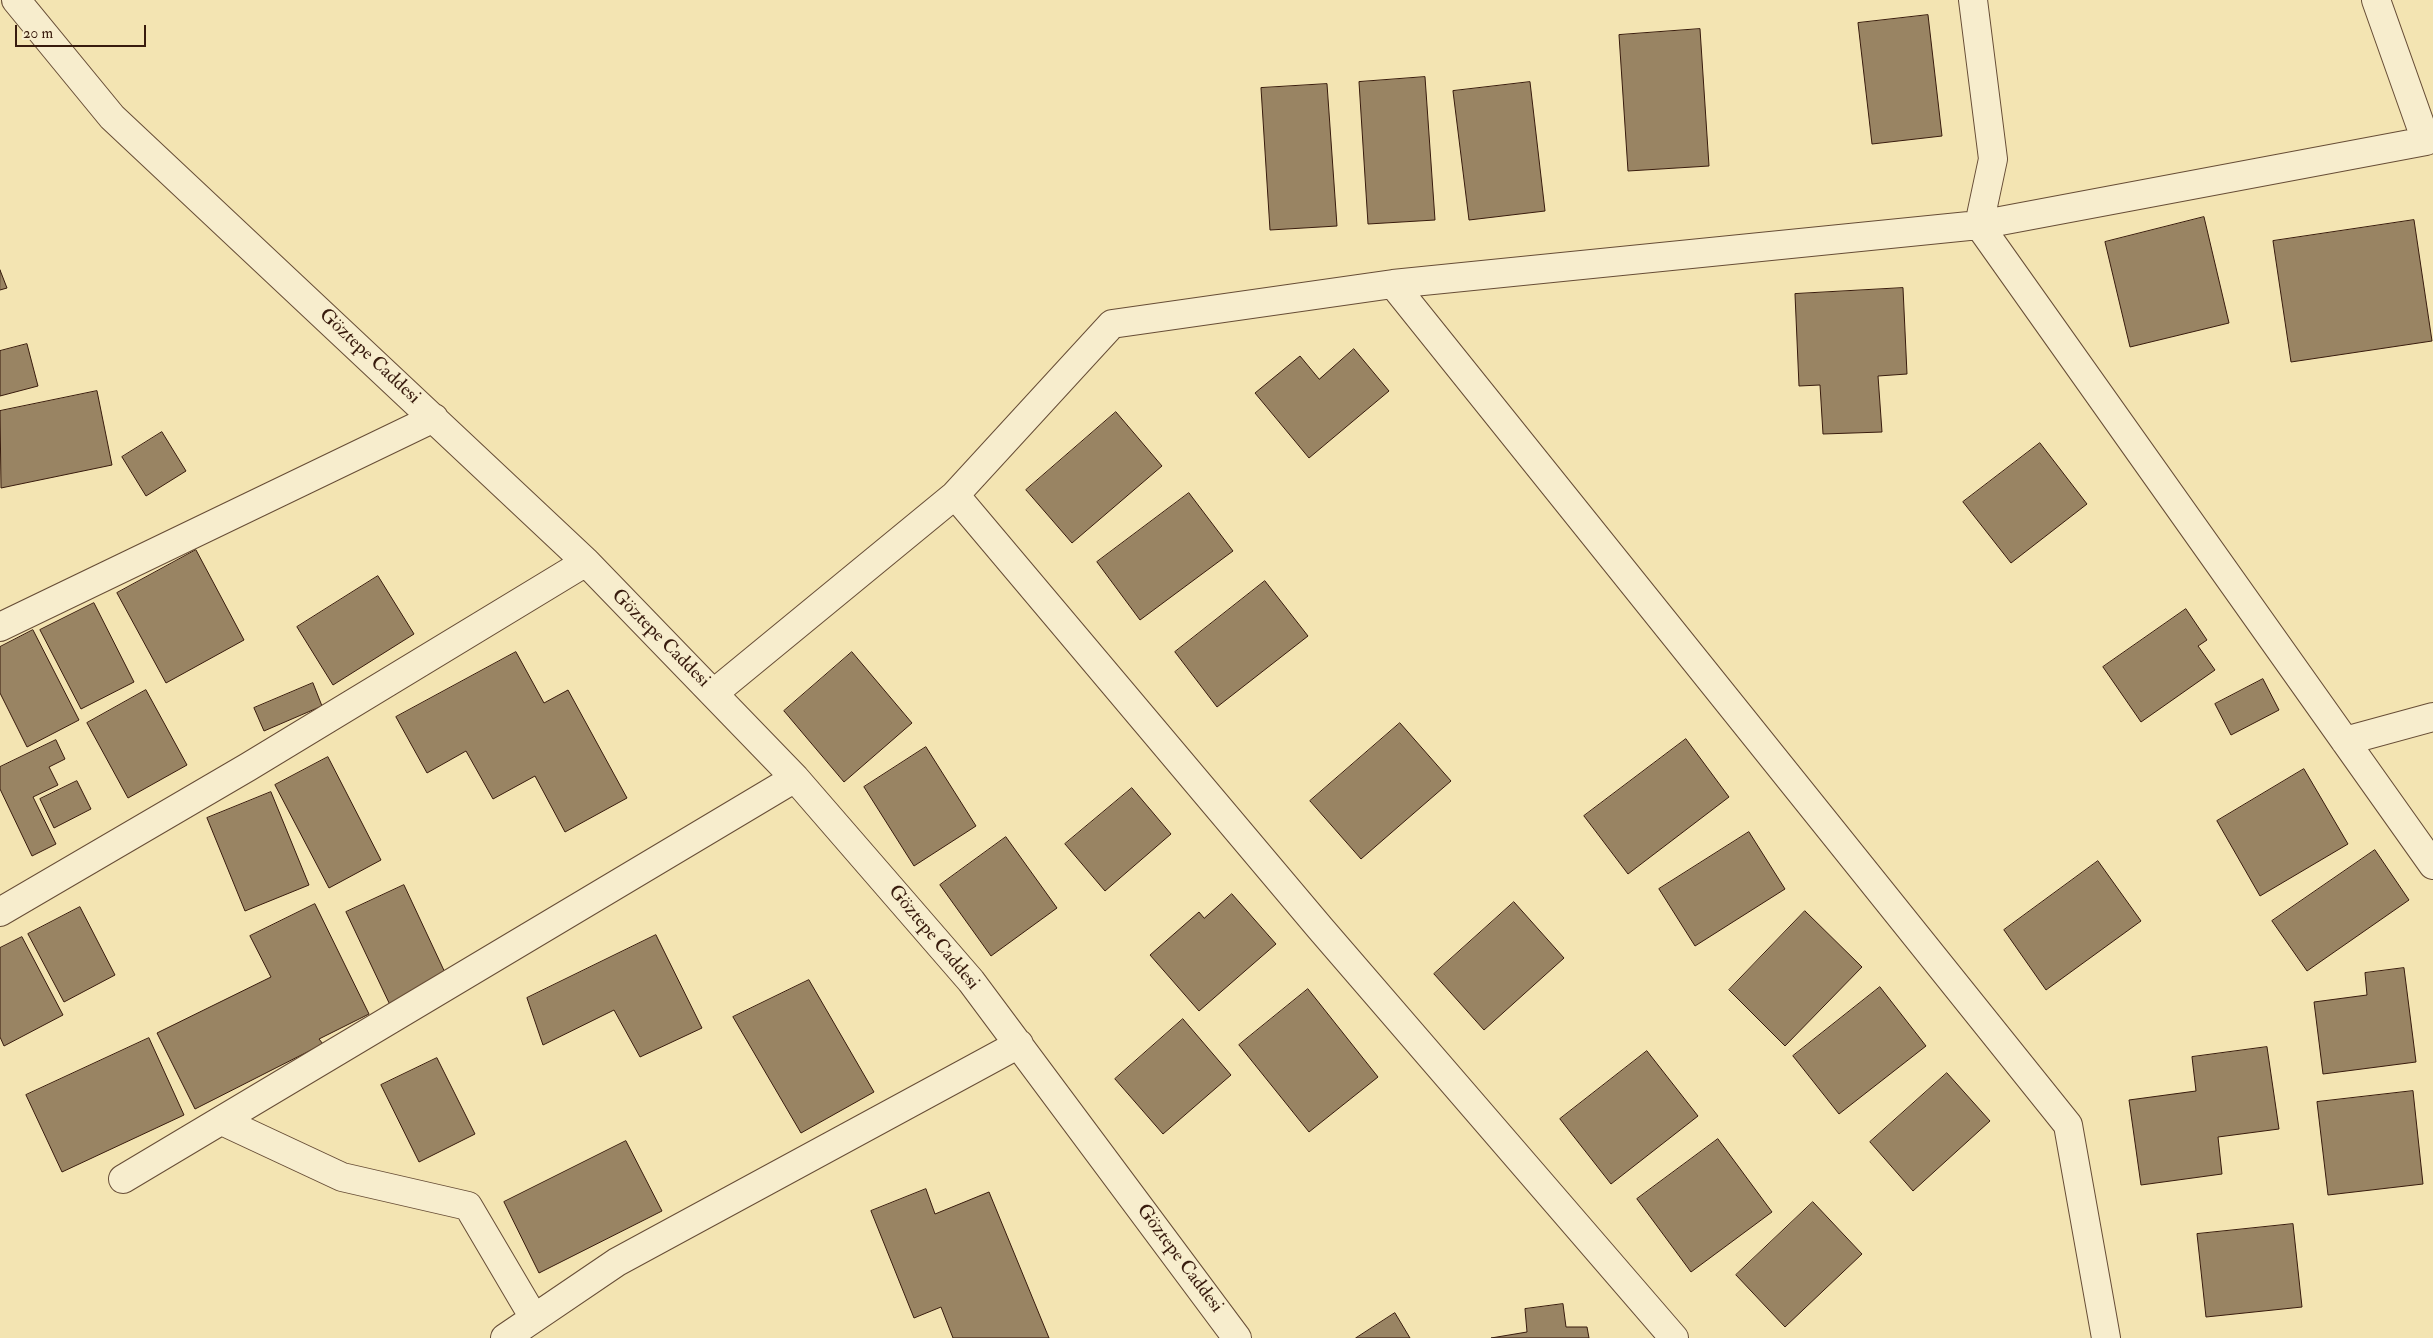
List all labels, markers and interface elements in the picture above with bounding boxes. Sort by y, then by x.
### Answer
scale bar [18,15,149,47]
text: 20 m [23,24,53,43]
street label: Göztepe Caddesi [314,304,424,410]
street label: Göztepe Caddesi [606,585,714,693]
street label: Göztepe Caddesi [883,881,983,995]
street label: Göztepe Caddesi [1131,1200,1227,1318]

